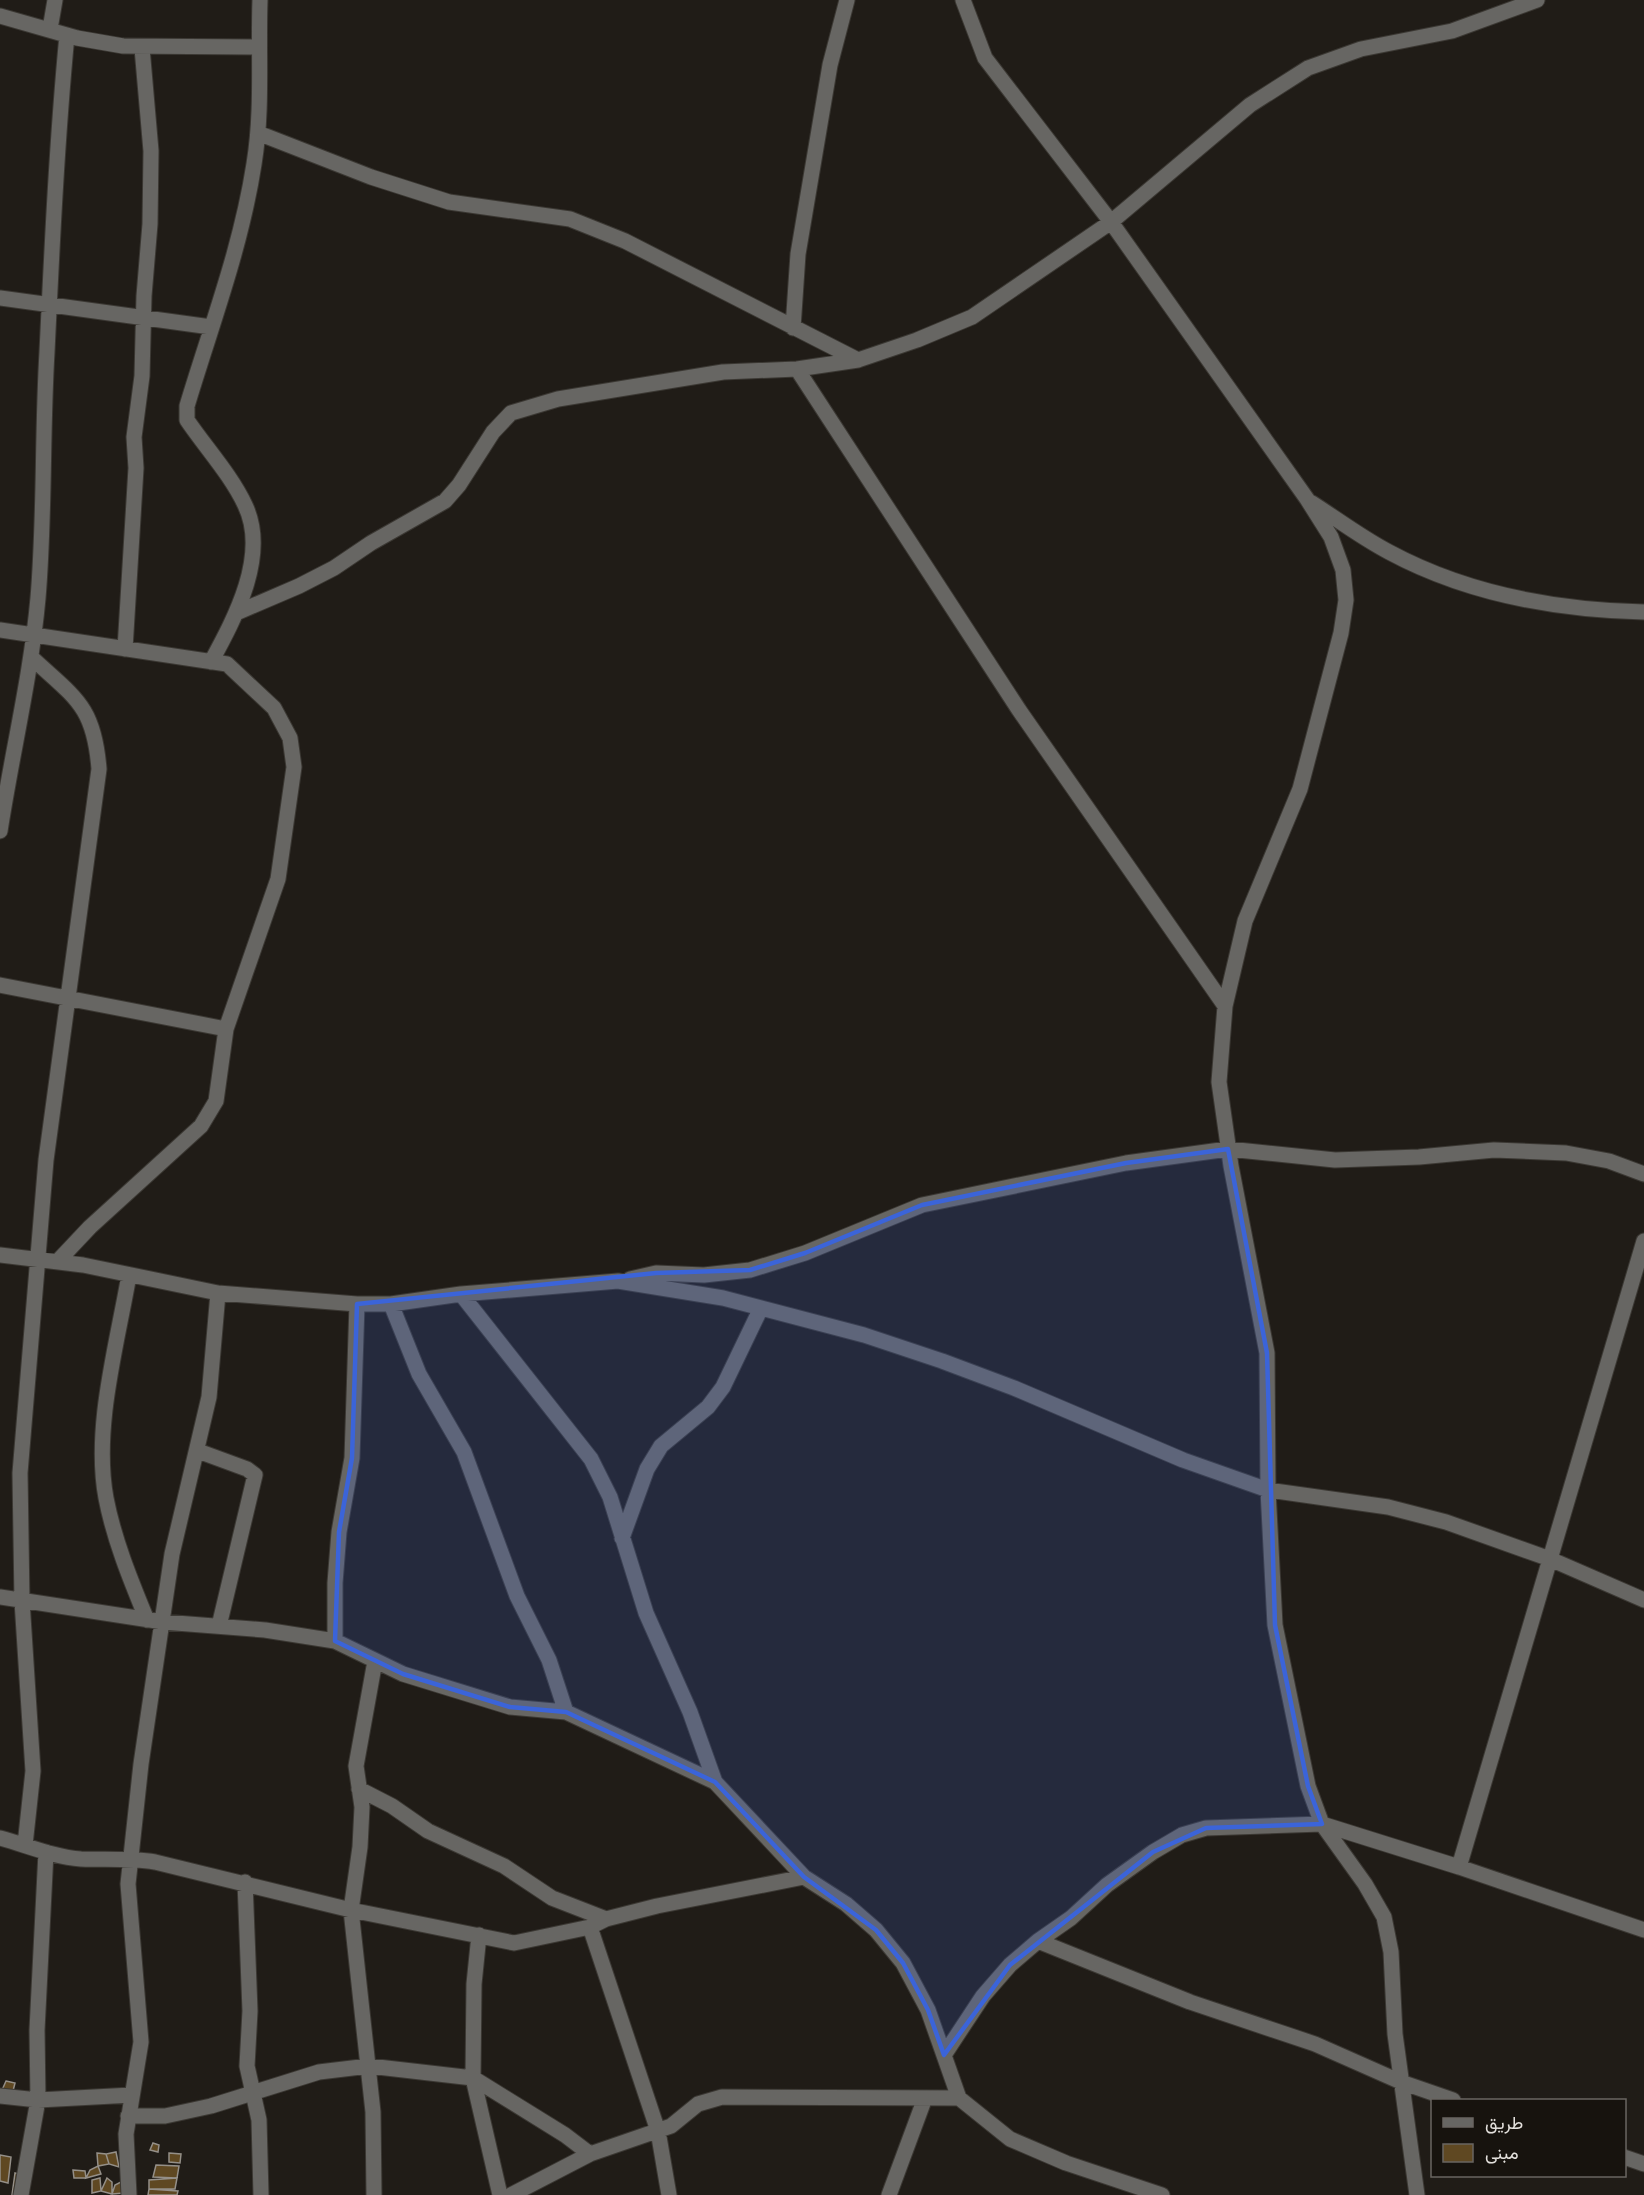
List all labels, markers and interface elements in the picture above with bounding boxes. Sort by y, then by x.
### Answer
legend [1431,2099,1626,2177]
text: طريق [1485,2112,1523,2134]
text: مبنى [1485,2142,1519,2164]

